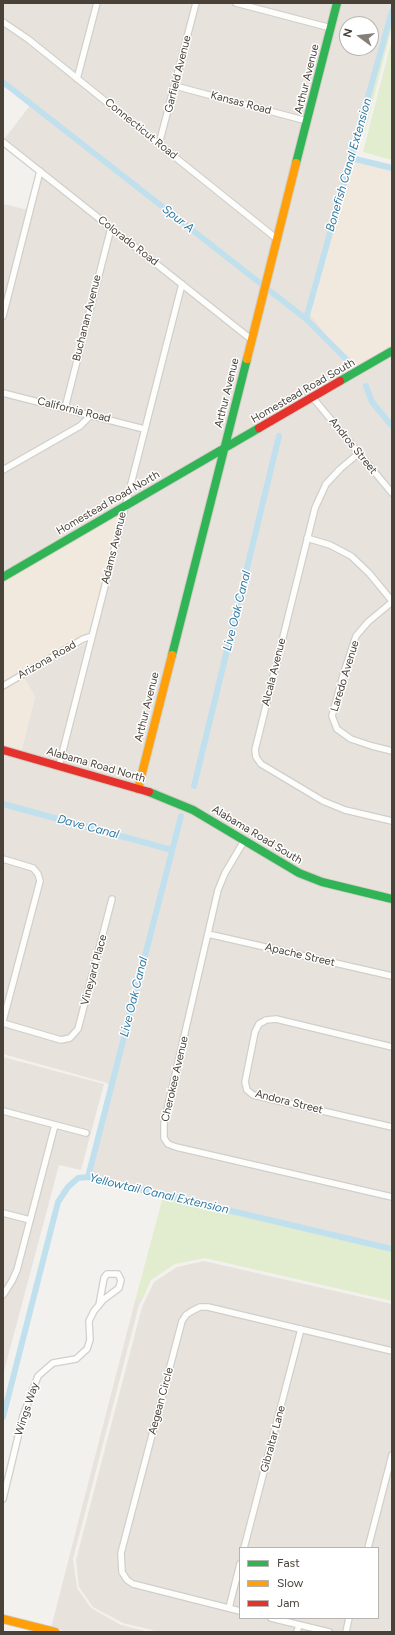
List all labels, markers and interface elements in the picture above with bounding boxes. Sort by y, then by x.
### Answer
north arrow [339,16,379,56]
text: N [341,27,355,39]
street label: Garfield Avenue [162,34,194,114]
street label: Arthur Avenue [292,43,322,115]
street label: Kansas Road [209,89,273,117]
street label: Connecticut Road [102,96,180,162]
water label: Bonefish Canal Extension [323,97,375,233]
water label: Spur A [159,202,197,236]
street label: Colorado Road [95,213,161,269]
street label: Buchanan Avenue [70,274,104,362]
street label: Homestead Road South [249,356,357,426]
street label: Arthur Avenue [212,357,242,429]
street label: California Road [36,395,112,425]
street label: Andros Street [326,415,380,477]
street label: Homestead Road North [54,468,162,538]
street label: Adams Avenue [99,511,129,585]
water label: Live Oak Canal [220,570,254,652]
street label: Alcala Avenue [259,637,289,707]
street label: Arizona Road [15,638,79,682]
street label: Laredo Avenue [328,639,362,713]
street label: Arthur Avenue [132,671,162,743]
street label: Alabama Road North [45,745,147,785]
street label: Alabama Road South [210,803,304,867]
water label: Dave Canal [56,812,120,842]
street label: Vineyard Place [78,933,110,1007]
street label: Apache Street [264,941,336,969]
water label: Live Oak Canal [117,956,151,1038]
street label: Cherokee Avenue [159,1035,191,1123]
street label: Andora Street [254,1087,324,1117]
water label: Yellowtail Canal Extension [88,1171,230,1217]
street label: Aegean Circle [146,1366,176,1436]
street label: Wings Way [12,1381,42,1437]
street label: Gibraltar Lane [258,1404,288,1474]
legend [239,1547,379,1619]
text: Fast [277,1556,300,1570]
text: Slow [277,1576,303,1590]
text: Jam [277,1596,300,1610]

